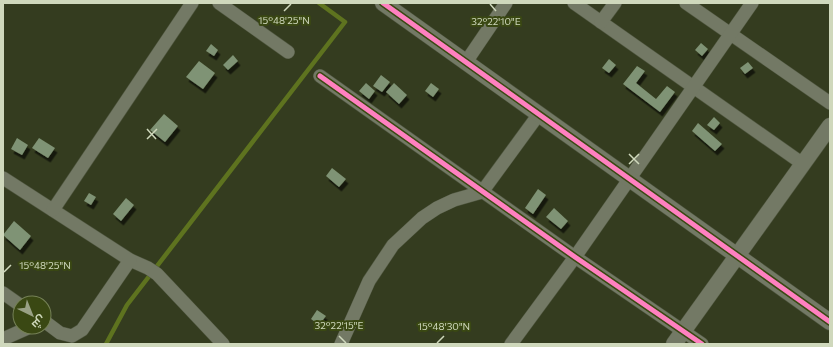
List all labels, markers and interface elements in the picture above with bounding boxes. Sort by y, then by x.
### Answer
text: 15°48'25"N [258,14,310,26]
text: 32°22'10"E [471,15,521,27]
text: 15°48'25"N [19,259,71,271]
north arrow [12,295,52,335]
text: ش [29,312,49,332]
text: 32°22'15"E [315,319,363,331]
text: 15°48'30"N [418,320,470,332]

